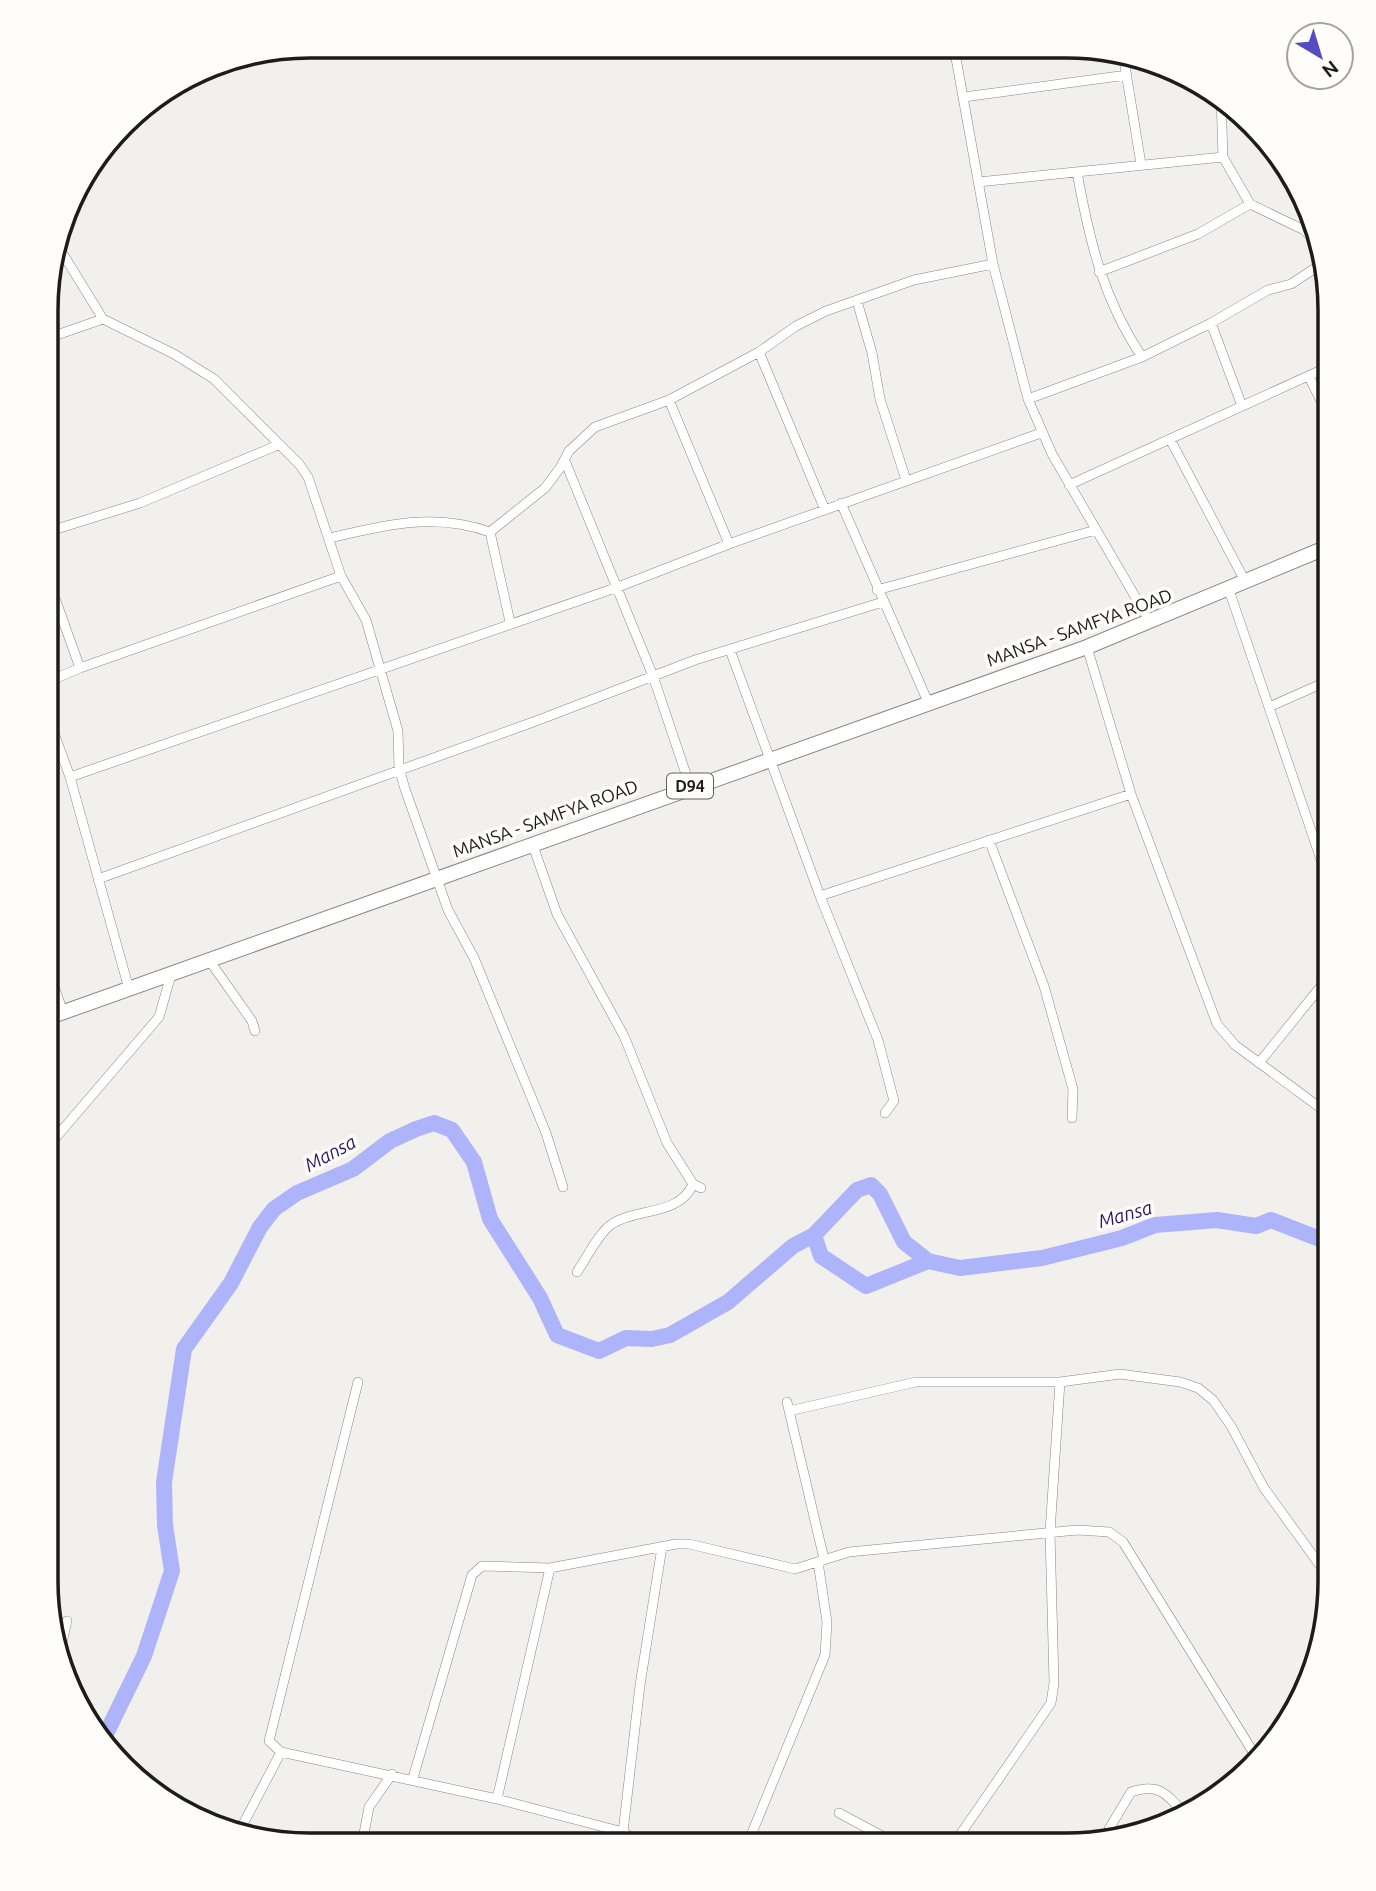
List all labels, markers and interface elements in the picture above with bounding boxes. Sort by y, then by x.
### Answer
north arrow [1285,21,1355,91]
text: N [1318,56,1343,82]
street label: MANSA - SAMFYA ROAD [984,584,1174,670]
road number: D94 [667,774,713,799]
street label: MANSA - SAMFYA ROAD [450,775,640,861]
water label: Mansa [300,1130,360,1176]
water label: Mansa [1095,1196,1155,1232]

